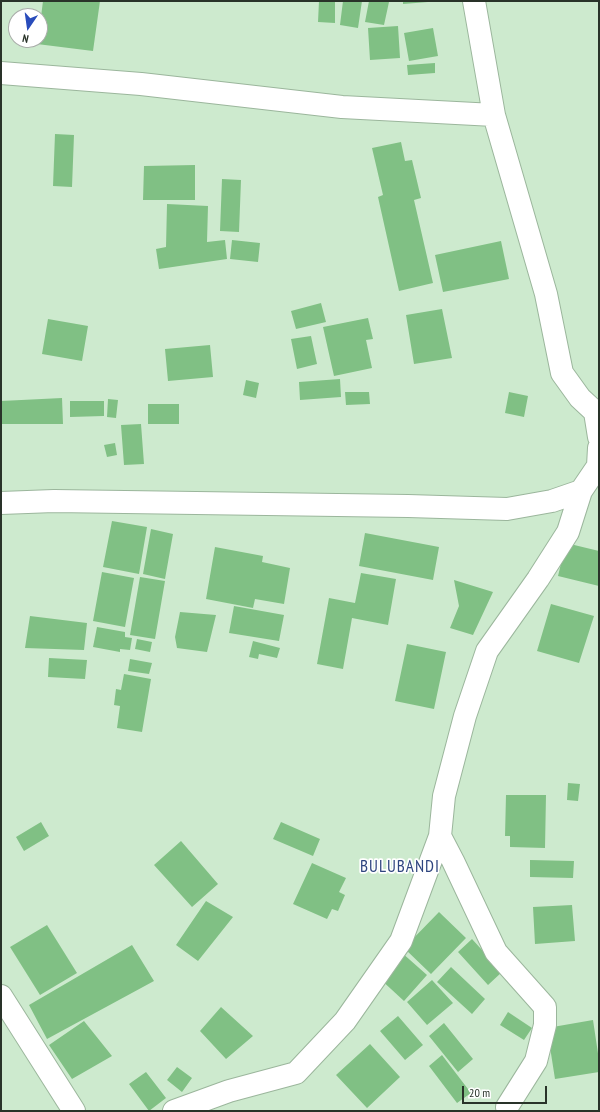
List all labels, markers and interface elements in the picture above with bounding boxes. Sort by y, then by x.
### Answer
north arrow [8,8,48,48]
text: N [21,31,30,46]
district label: BULUBANDI [360,857,440,877]
scale bar [464,1078,549,1104]
text: 20 m [469,1085,490,1100]

